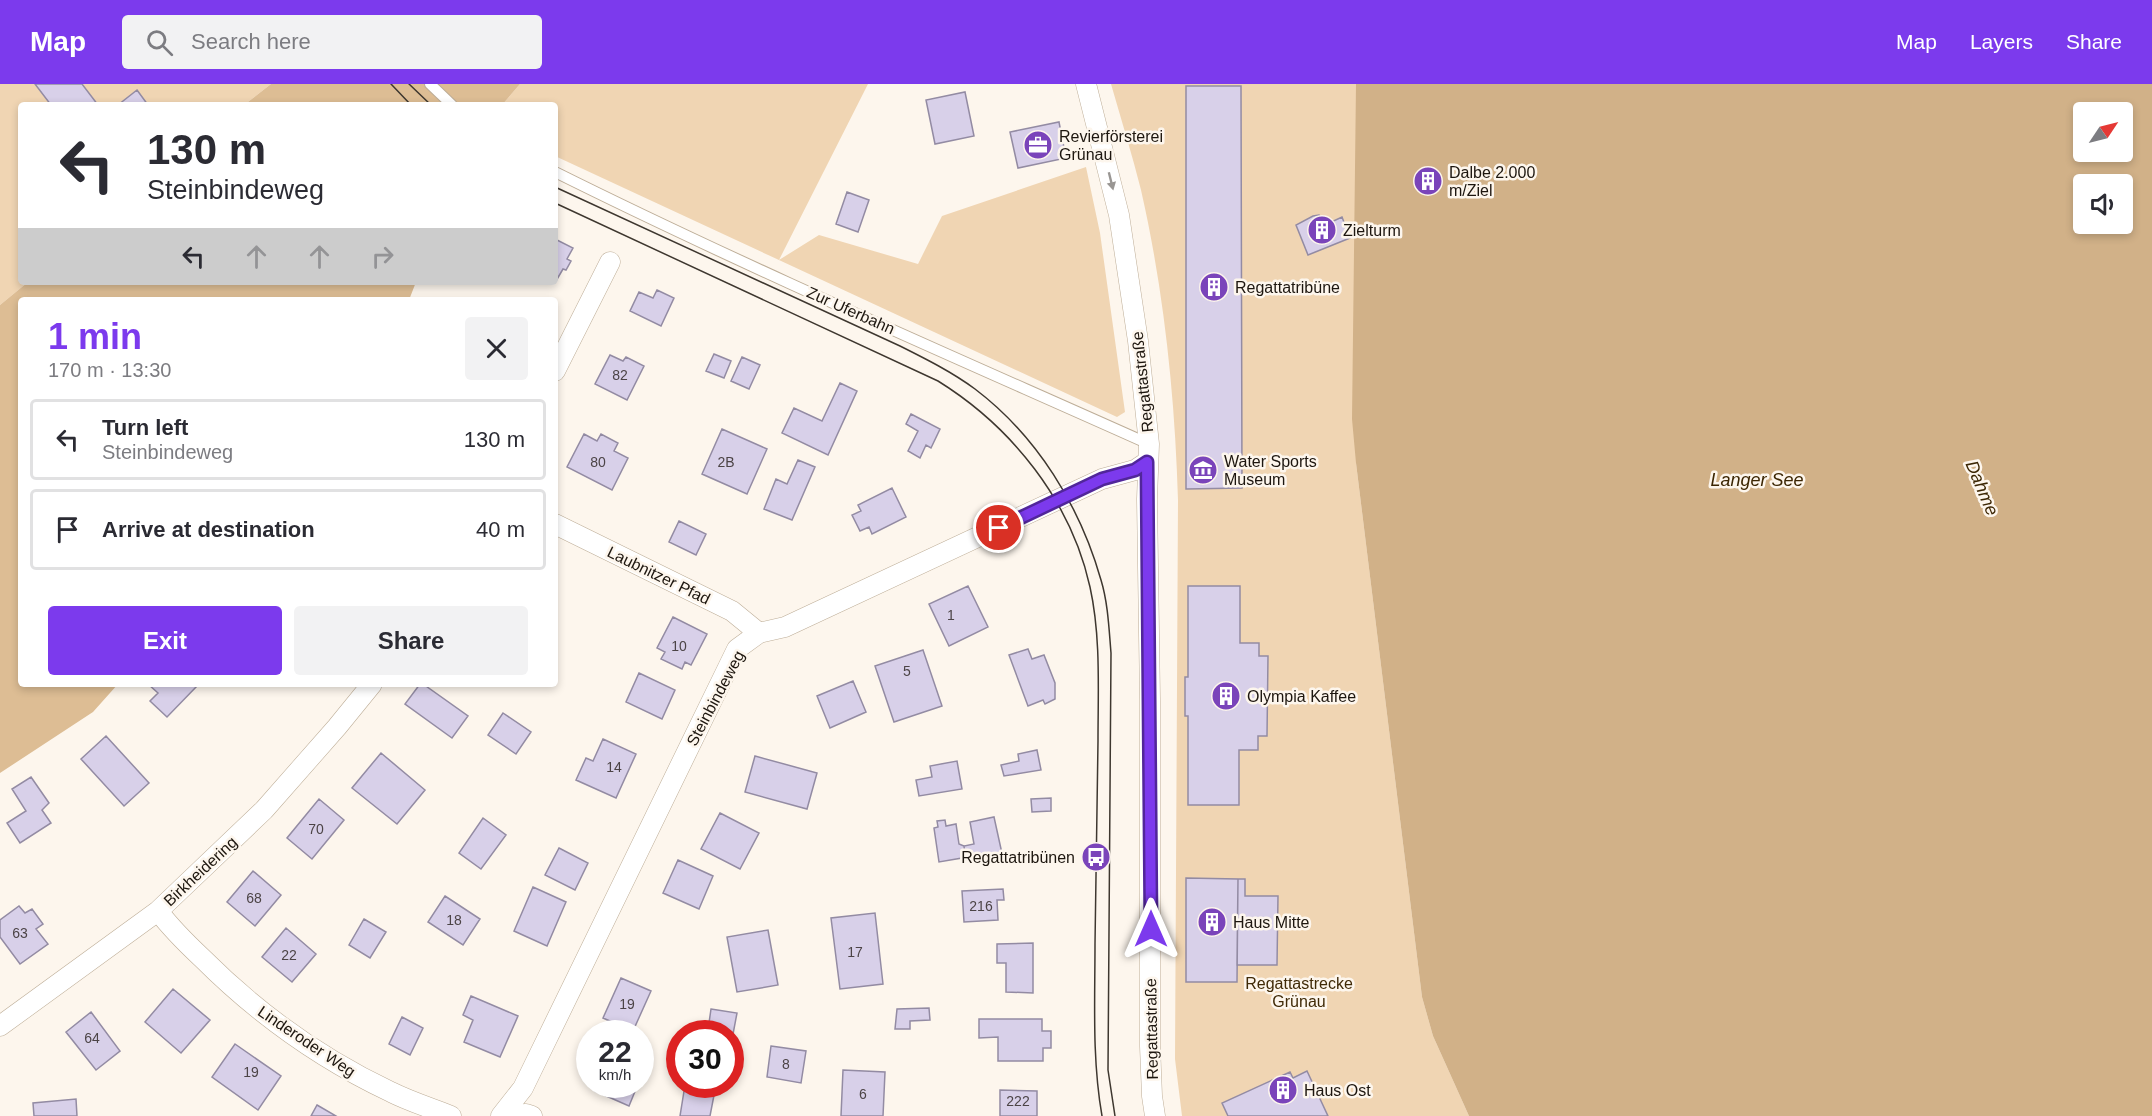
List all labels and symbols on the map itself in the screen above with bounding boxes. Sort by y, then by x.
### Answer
north arrow [2073,102,2133,162]
place label: Revierförsterei Grünau [1059,128,1163,163]
office icon: Revierförsterei Grünau [1022,129,1054,161]
place label: Dalbe 2.000 m/Ziel [1449,164,1535,199]
building icon: Dalbe 2.000 m/Ziel [1412,165,1444,197]
one-way arrow [1107,173,1116,191]
building icon: Zielturm [1306,214,1338,246]
place label: Zielturm [1343,222,1401,239]
building icon: Regattatribüne [1198,271,1230,303]
place label: Regattatribüne [1235,279,1340,296]
street label: Zur Uferbahn [804,284,897,337]
street label: Regattastraße [1129,331,1156,433]
house number: 82 [612,367,628,383]
place label: Water Sports Museum [1224,453,1317,488]
house number: 80 [590,454,606,470]
house number: 2B [717,454,735,470]
museum icon: Water Sports Museum [1187,454,1219,486]
water label: Dahme [1961,457,2003,519]
water label: Langer See [1710,470,1804,490]
pin [973,502,1024,553]
street label: Laubnitzer Pfad [605,543,713,608]
house number: 1 [947,607,955,623]
house number: 10 [671,638,687,654]
street label: Steinbindeweg [683,648,748,749]
house number: 5 [903,663,911,679]
building icon: Olympia Kaffee [1210,680,1242,712]
place label: Olympia Kaffee [1247,688,1356,705]
house number: 14 [606,759,622,775]
house number: 70 [308,821,324,837]
street label: Birkheidering [160,833,240,909]
bus stop icon: Regattatribünen [1080,841,1112,873]
place label: Regattatribünen [961,849,1075,866]
house number: 68 [246,890,262,906]
position arrow [1119,897,1183,961]
house number: 216 [969,898,993,914]
building icon: Haus Mitte [1196,906,1228,938]
house number: 18 [446,912,462,928]
place label: Haus Mitte [1233,914,1310,931]
house number: 63 [12,925,28,941]
house number: 17 [847,944,863,960]
house number: 22 [281,947,297,963]
park label: Regattastrecke Grünau [1245,975,1353,1010]
street label: Regattastraße [1142,978,1161,1080]
house number: 19 [619,996,635,1012]
street label: Linderoder Weg [255,1003,359,1080]
speed limit sign: 30 [666,1020,744,1098]
house number: 64 [84,1030,100,1046]
house number: 8 [782,1056,790,1072]
house number: 19 [243,1064,259,1080]
building icon: Haus Ost [1267,1074,1299,1106]
place label: Haus Ost [1304,1082,1371,1099]
house number: 6 [859,1086,867,1102]
house number: 222 [1006,1093,1030,1109]

